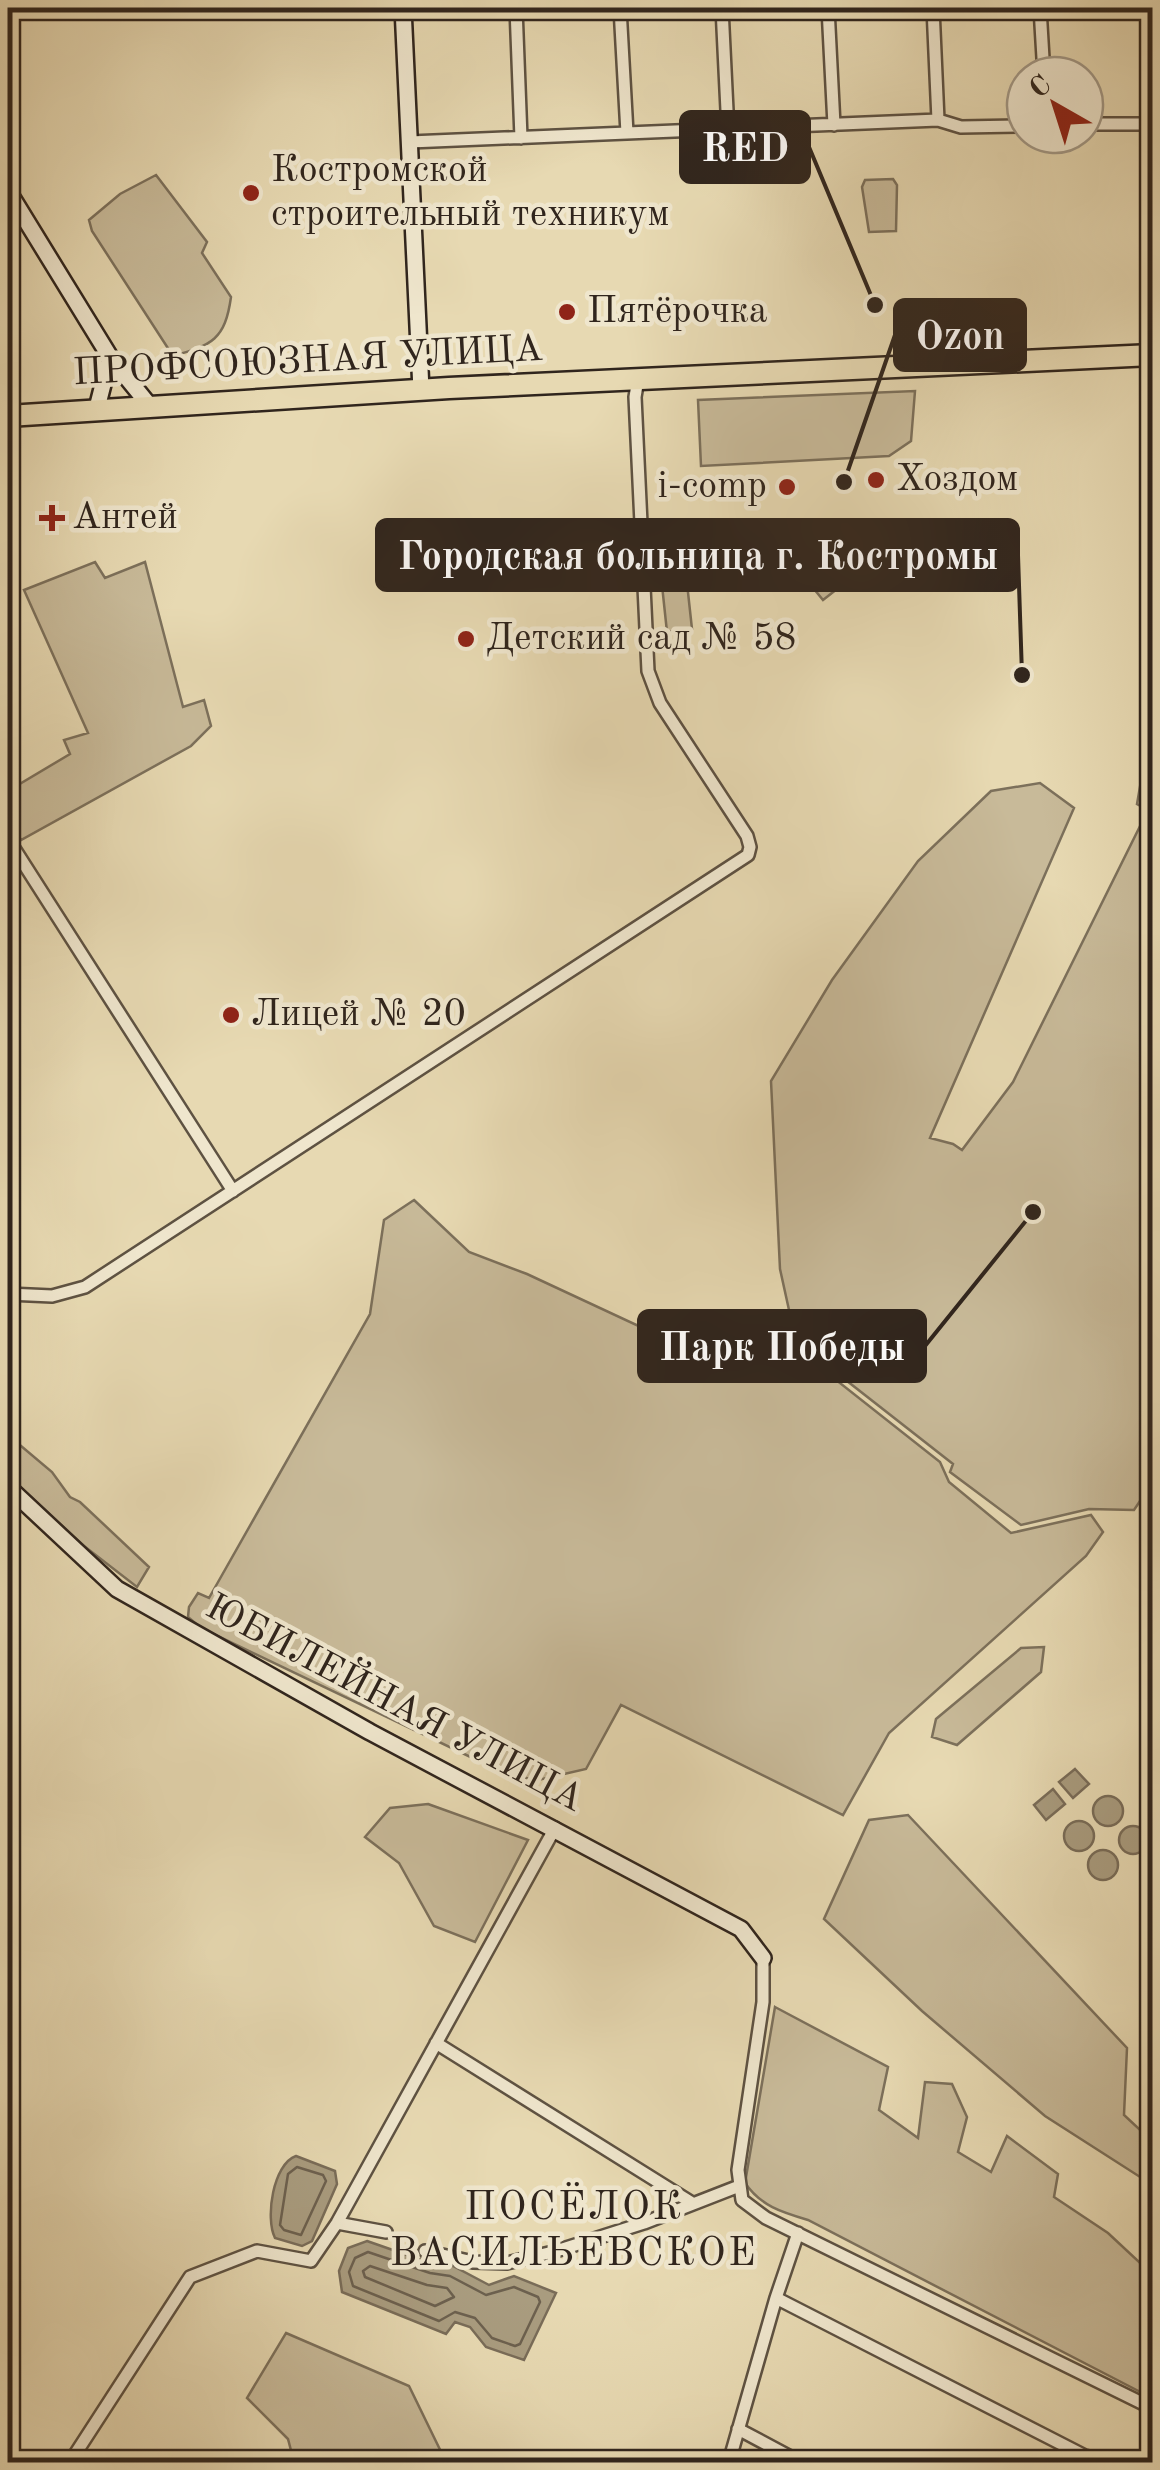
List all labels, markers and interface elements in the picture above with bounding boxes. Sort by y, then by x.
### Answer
north arrow [1005,55,1105,155]
text: С [1025,70,1057,105]
callout: RED [681,112,809,182]
text: RED [701,131,789,171]
place label: Костромской строительный техникум [271,152,669,234]
marker: Костромской строительный техникум [240,182,262,204]
place label: Пятёрочка [587,293,768,331]
callout: Ozon [895,300,1025,370]
marker: Пятёрочка [556,301,578,323]
text: Ozon [915,319,1005,359]
street label: ПРОФСОЮЗНАЯ УЛИЦА [72,331,544,393]
place label: Хоздом [896,461,1018,499]
place label: i-comp [657,468,767,506]
marker: Хоздом [865,469,887,491]
marker: i-comp [776,476,798,498]
place label: Антей [72,499,178,537]
marker: Антей [41,507,63,529]
callout: Городская больница г. Костромы [377,520,1018,590]
text: Городская больница г. Костромы [398,539,998,579]
place label: Детский сад № 58 [486,620,797,658]
marker: Детский сад № 58 [455,628,477,650]
place label: Лицей № 20 [251,996,466,1034]
marker: Лицей № 20 [220,1004,242,1026]
callout: Парк Победы [639,1311,925,1381]
text: Парк Победы [659,1330,905,1370]
street label: ЮБИЛЕЙНАЯ УЛИЦА [199,1581,593,1820]
district label: ПОСЁЛОК ВАСИЛЬЕВСКОЕ [390,2182,758,2275]

